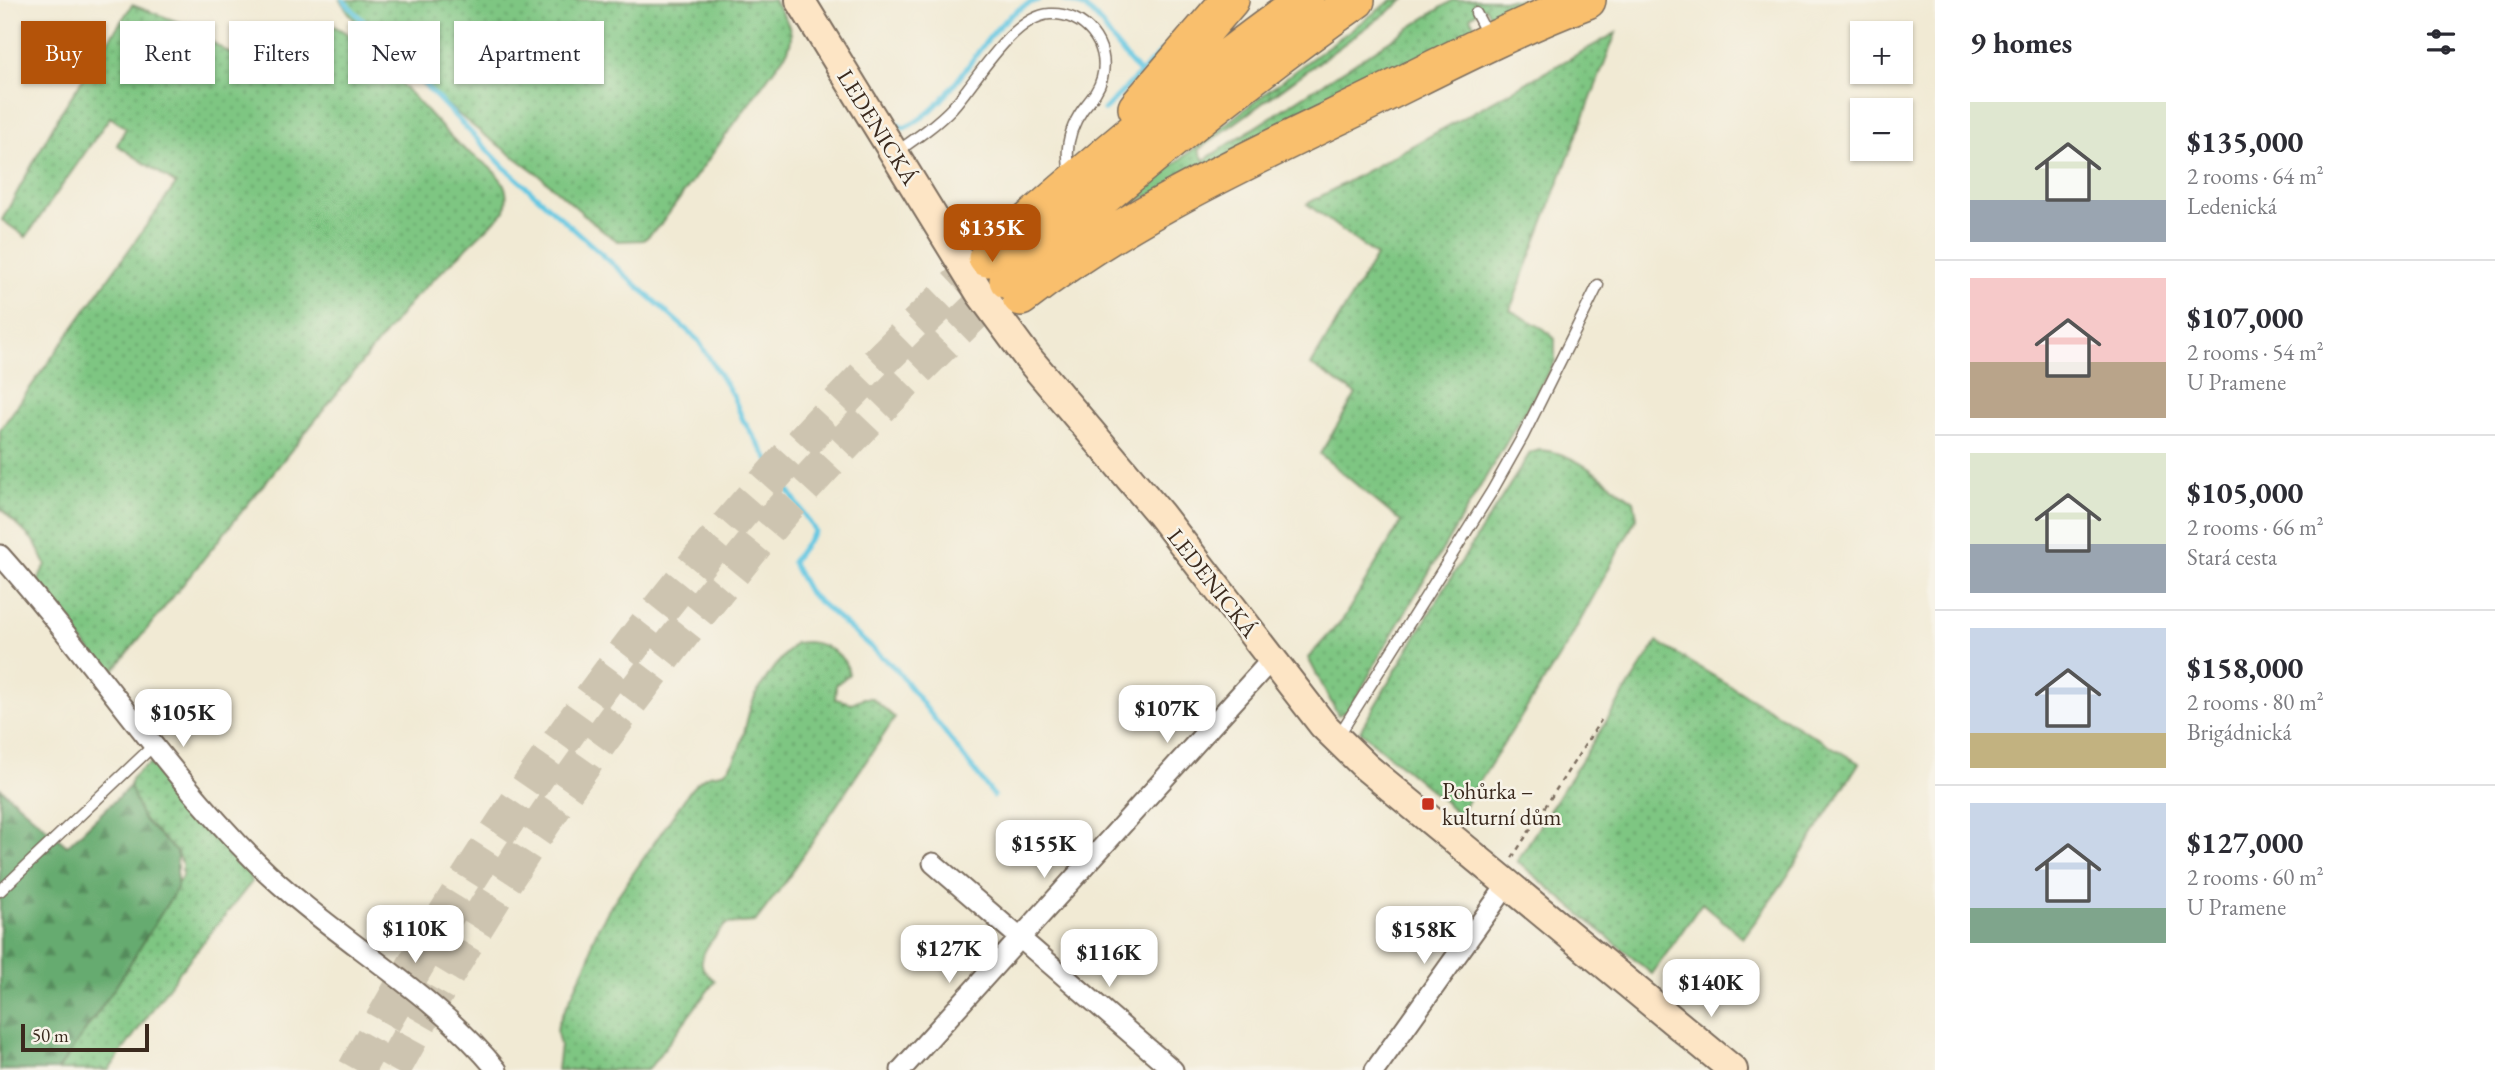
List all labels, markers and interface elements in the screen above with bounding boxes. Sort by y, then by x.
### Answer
chip: Buy [21,21,106,84]
chip: Rent [120,21,215,84]
chip: Filters [229,21,334,84]
chip: New [348,21,440,84]
chip: Apartment [454,21,604,84]
map controls [1850,21,1913,161]
button: + [1850,21,1913,84]
text: 9 homes [1970,23,2072,62]
icon: filters [2422,23,2460,61]
street label: LEDENICKÁ [831,64,926,191]
button: − [1850,98,1913,161]
text: $135,000 [2187,122,2303,161]
icon: home [2026,130,2110,214]
text: 2 rooms · 64 m² [2187,161,2324,191]
text: Ledenická [2187,191,2277,221]
pin: $135K [943,204,1041,264]
text: $135K [960,212,1024,242]
text: $107,000 [2187,298,2303,337]
icon: home [2026,306,2110,390]
text: 2 rooms · 54 m² [2187,337,2324,367]
text: U Pramene [2187,367,2286,397]
text: $105,000 [2187,473,2303,512]
icon: home [2026,481,2110,565]
text: 2 rooms · 66 m² [2187,512,2324,542]
street label: LEDENICKÁ [1161,522,1266,645]
text: Stará cesta [2187,542,2277,572]
text: $158,000 [2187,648,2303,687]
icon: home [2026,656,2110,740]
pin: $107K [1118,686,1216,745]
text: 2 rooms · 80 m² [2187,687,2324,717]
pin: $105K [134,690,232,749]
text: $107K [1135,693,1199,723]
text: $105K [151,697,215,727]
text: Brigádnická [2187,717,2292,747]
place label: Pohůrka – kulturní dům [1442,776,1562,832]
marker: Pohůrka – kulturní dům [1420,796,1436,812]
pin: $155K [995,820,1093,880]
text: $127,000 [2187,823,2303,862]
text: $155K [1012,828,1076,858]
icon: home [2026,831,2110,915]
text: 2 rooms · 60 m² [2187,862,2324,892]
text: U Pramene [2187,892,2286,922]
pin: $110K [366,906,464,965]
pin: $158K [1375,906,1473,966]
text: $110K [383,913,447,943]
text: $158K [1392,914,1456,944]
pin: $127K [900,926,998,985]
pin: $116K [1060,930,1158,989]
text: $127K [917,933,981,963]
text: $116K [1077,937,1141,967]
pin: $140K [1662,960,1760,1019]
text: $140K [1679,967,1743,997]
scale bar [21,1021,149,1053]
text: 50 m [32,1023,69,1048]

